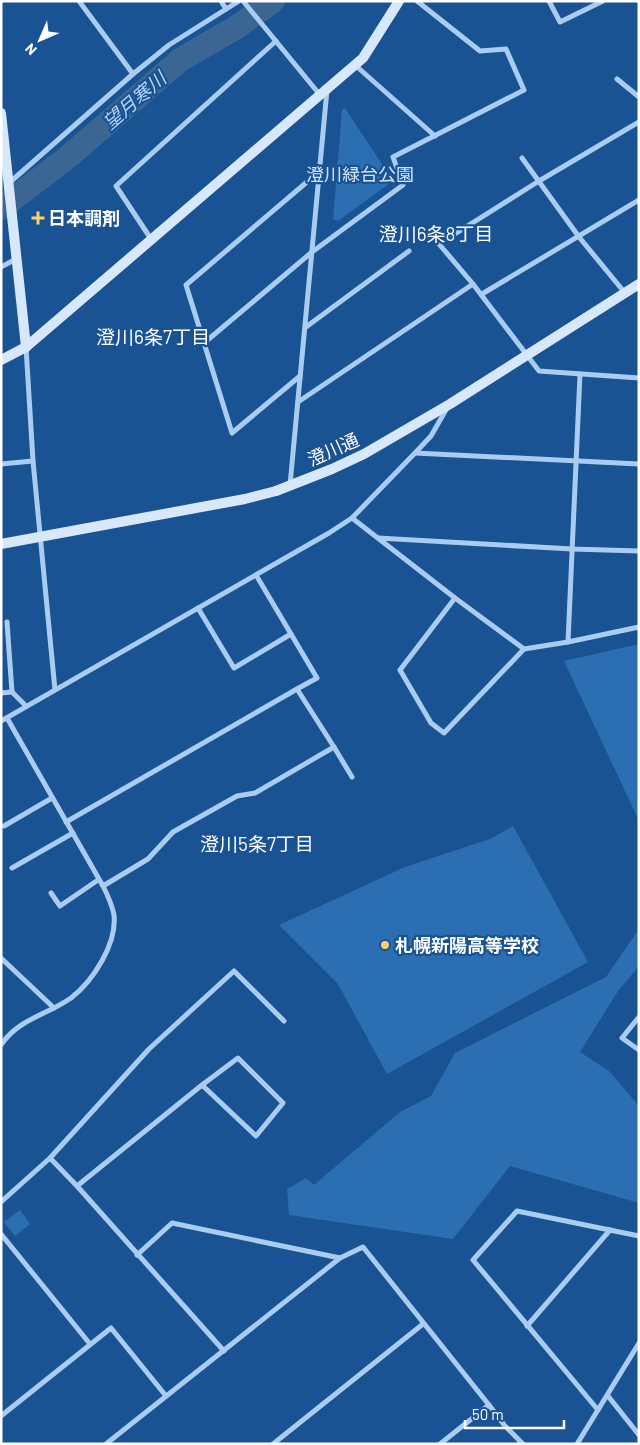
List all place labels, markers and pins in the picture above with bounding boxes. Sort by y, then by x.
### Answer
place label: 日本調剤 [48,207,120,229]
marker: 日本調剤 [32,212,44,224]
place label: 札幌新陽高等学校 [395,934,539,956]
marker: 札幌新陽高等学校 [379,939,391,951]

